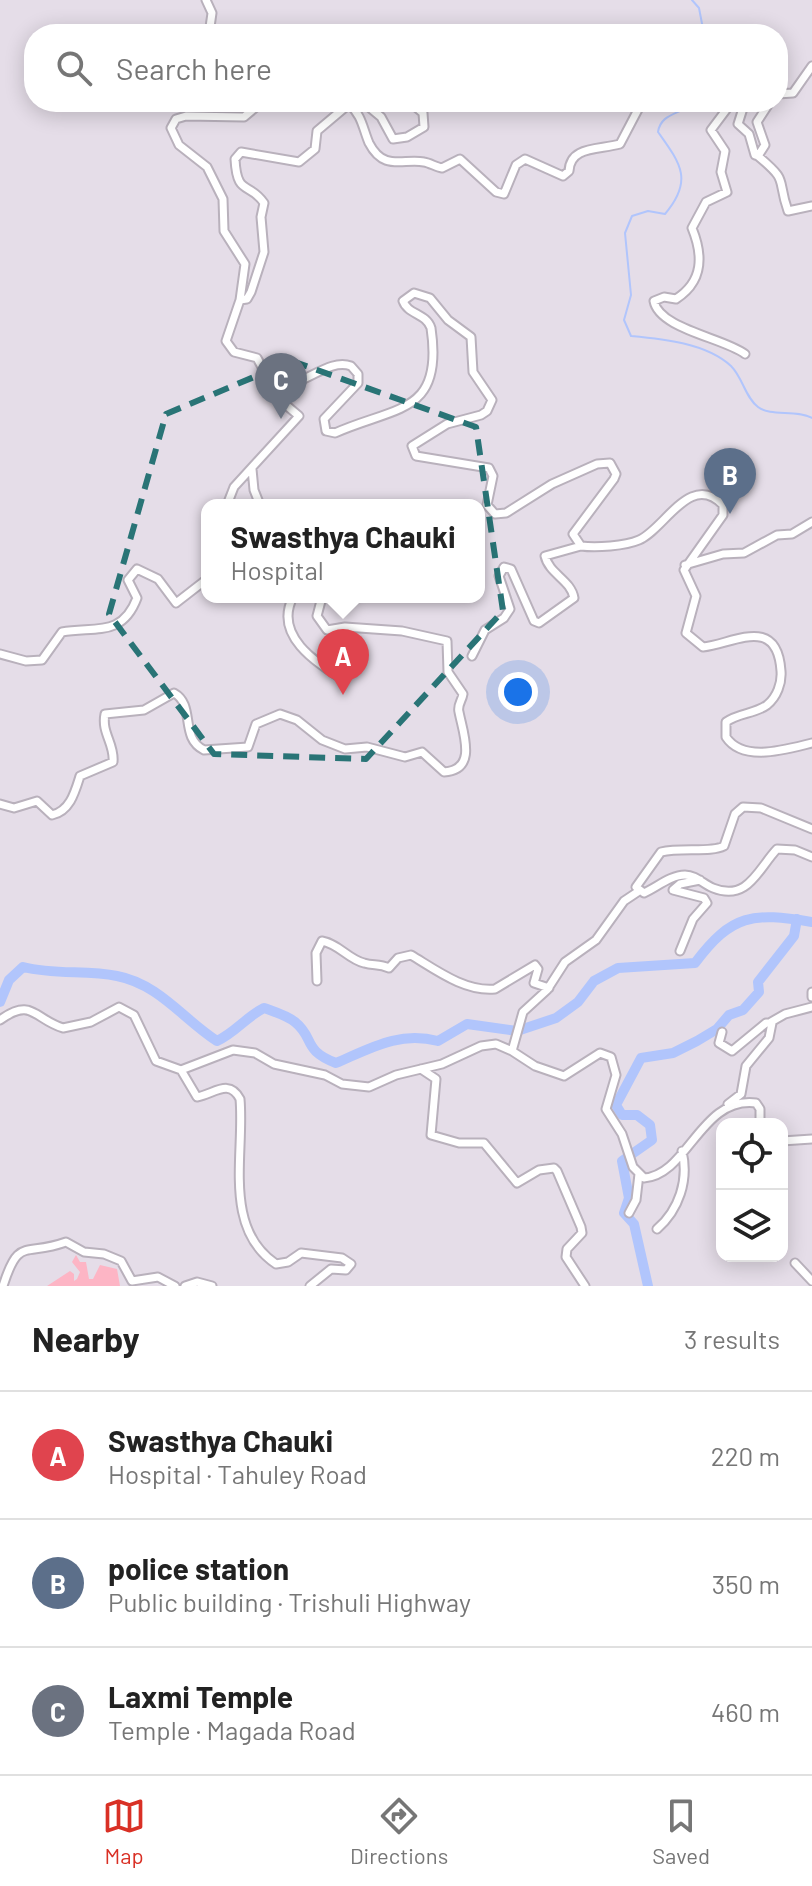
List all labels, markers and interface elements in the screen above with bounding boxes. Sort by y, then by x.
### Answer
search box [24,24,788,112]
icon: search [52,46,96,90]
text: Search here [116,50,272,86]
pin: C [255,353,307,419]
pin: B [704,448,756,514]
popup [201,499,485,603]
text: Swasthya Chauki [230,518,456,554]
text: Hospital [230,554,324,585]
pin: A [317,629,369,695]
your location [498,672,538,712]
map controls [716,1118,788,1262]
button: locate [716,1118,788,1190]
button: layers [716,1190,788,1262]
text: Nearby [32,1318,140,1359]
text: 3 results [684,1323,780,1354]
text: Swasthya Chauki [108,1422,333,1458]
text: A [49,1440,67,1471]
text: 220 m [711,1440,780,1471]
text: Hospital · Tahuley Road [108,1458,367,1489]
text: police station [108,1550,289,1586]
text: B [50,1568,66,1599]
text: 350 m [712,1568,780,1599]
text: Public building · Trishuli Highway [108,1586,471,1617]
text: Laxmi Temple [108,1678,293,1714]
text: C [50,1696,66,1727]
text: 460 m [711,1696,780,1727]
text: Temple · Magada Road [108,1714,356,1745]
tab: Map [102,1794,146,1868]
tab: Directions [350,1794,448,1868]
tab: Saved [652,1794,710,1868]

